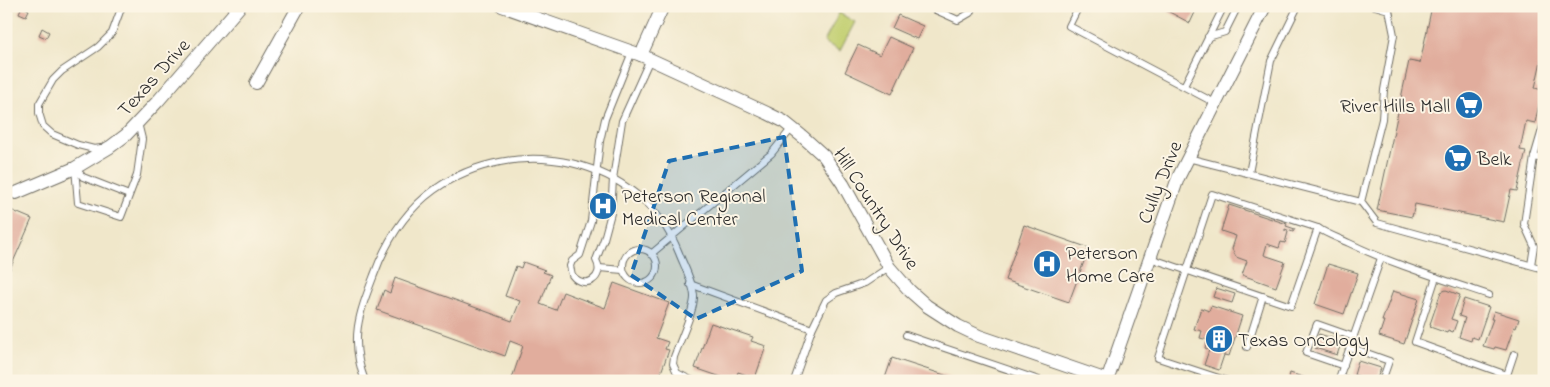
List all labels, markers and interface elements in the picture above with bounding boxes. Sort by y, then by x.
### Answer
street label: Texas Drive [112,33,198,124]
supermarket icon: River Hills Mall [1454,90,1484,120]
place label: River Hills Mall [1340,93,1450,122]
street label: Cully Drive [1132,137,1191,229]
street label: Hill Country Drive [825,143,925,276]
supermarket icon: Belk [1443,143,1473,173]
place label: Belk [1476,146,1512,175]
place label: Peterson Regional Medical Center [622,183,766,235]
hospital icon: Peterson Regional Medical Center [588,191,618,221]
place label: Peterson Home Care [1066,240,1154,292]
hospital icon: Peterson Home Care [1032,249,1062,279]
building icon: Texas Oncology [1204,324,1234,354]
place label: Texas Oncology [1238,327,1369,357]

